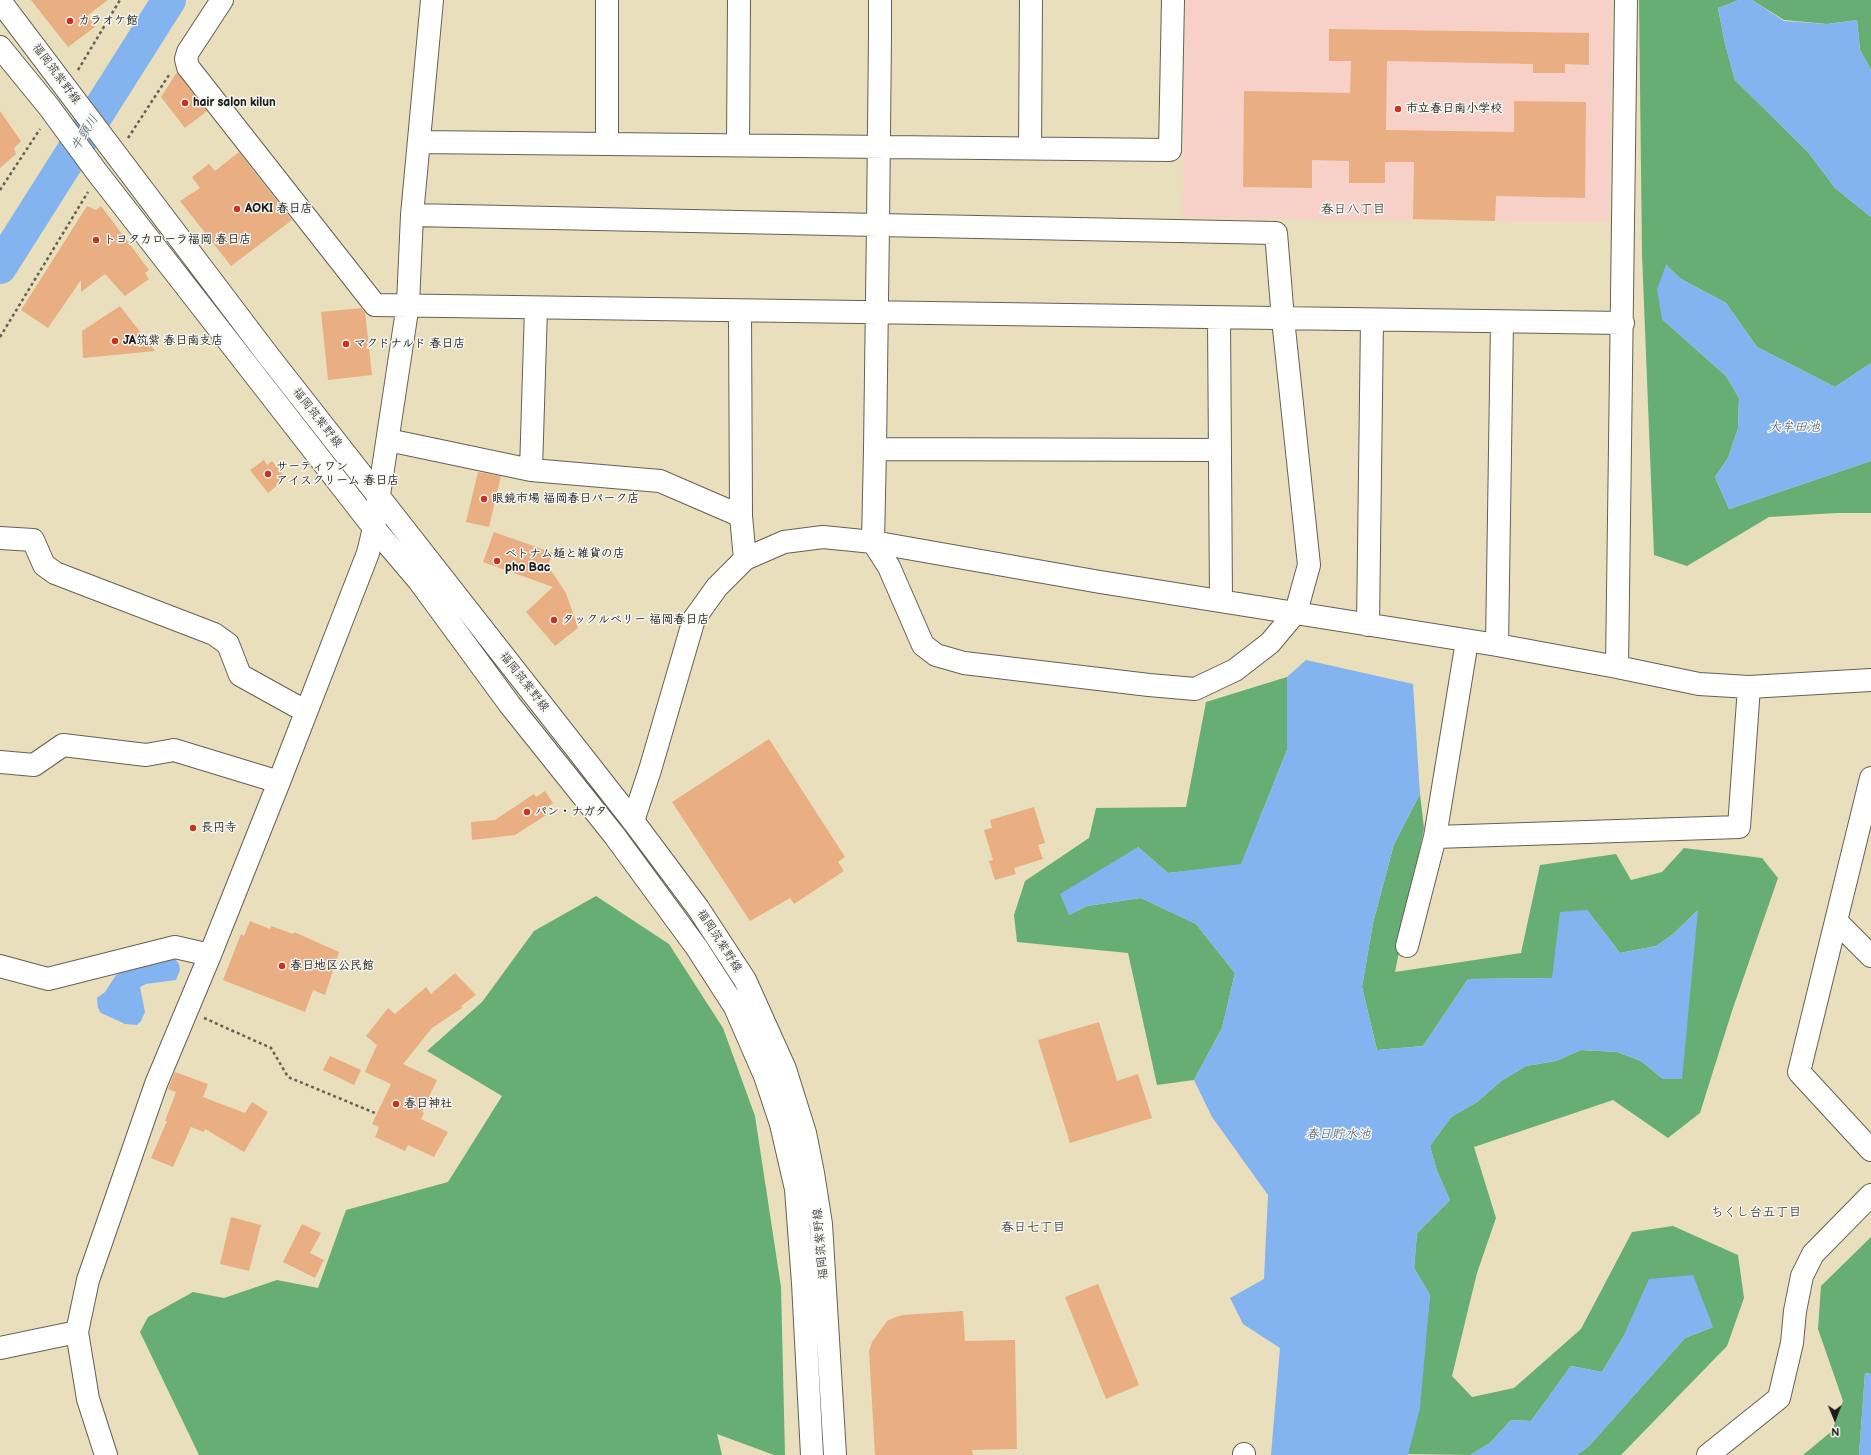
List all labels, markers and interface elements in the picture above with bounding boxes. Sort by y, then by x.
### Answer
place label: カラオケ館 [78,14,138,28]
marker: カラオケ館 [65,16,75,26]
street label: 福岡筑紫野線 [29,41,83,107]
place label: hair salon kilun [193,96,276,110]
marker: hair salon kilun [180,98,190,108]
place label: 市立春日南小学校 [1406,102,1502,116]
marker: 市立春日南小学校 [1393,104,1403,114]
water label: 牛頸川 [68,112,102,154]
place label: AOKI 春日店 [245,202,312,216]
district label: 春日八丁目 [1321,202,1385,218]
marker: AOKI 春日店 [232,204,242,214]
place label: トヨタカローラ福岡 春日店 [104,233,251,247]
marker: トヨタカローラ福岡 春日店 [91,235,101,245]
place label: JA筑紫 春日南支店 [123,334,223,348]
marker: JA筑紫 春日南支店 [110,336,120,346]
place label: マクドナルド 春日店 [354,337,465,351]
marker: マクドナルド 春日店 [341,339,351,349]
street label: 福岡筑紫野線 [289,385,345,451]
water label: 大牟田池 [1768,420,1820,436]
place label: サーティワン アイスクリーム 春日店 [276,460,399,488]
marker: サーティワン アイスクリーム 春日店 [263,469,273,479]
place label: 眼鏡市場 福岡春日パーク店 [492,492,639,506]
marker: 眼鏡市場 福岡春日パーク店 [479,494,489,504]
place label: ベトナム麺と雑貨の店 pho Bac [505,547,625,575]
marker: ベトナム麺と雑貨の店 pho Bac [492,556,502,566]
place label: タックルベリー 福岡春日店 [562,613,709,627]
marker: タックルベリー 福岡春日店 [549,615,559,625]
street label: 福岡筑紫野線 [496,649,552,715]
place label: パン・ナガタ [535,805,607,819]
marker: パン・ナガタ [522,807,532,817]
place label: 長円寺 [201,821,237,835]
marker: 長円寺 [188,823,198,833]
street label: 福岡筑紫野線 [693,907,745,975]
place label: 春日地区公民館 [290,959,374,973]
marker: 春日地区公民館 [277,961,287,971]
place label: 春日神社 [404,1097,452,1111]
marker: 春日神社 [391,1099,401,1109]
water label: 春日貯水池 [1306,1127,1370,1143]
district label: ちくし台五丁目 [1711,1205,1801,1221]
street label: 福岡筑紫野線 [811,1208,831,1280]
district label: 春日七丁目 [1001,1220,1065,1236]
north arrow [1815,1399,1855,1439]
text: N [1831,1425,1839,1438]

